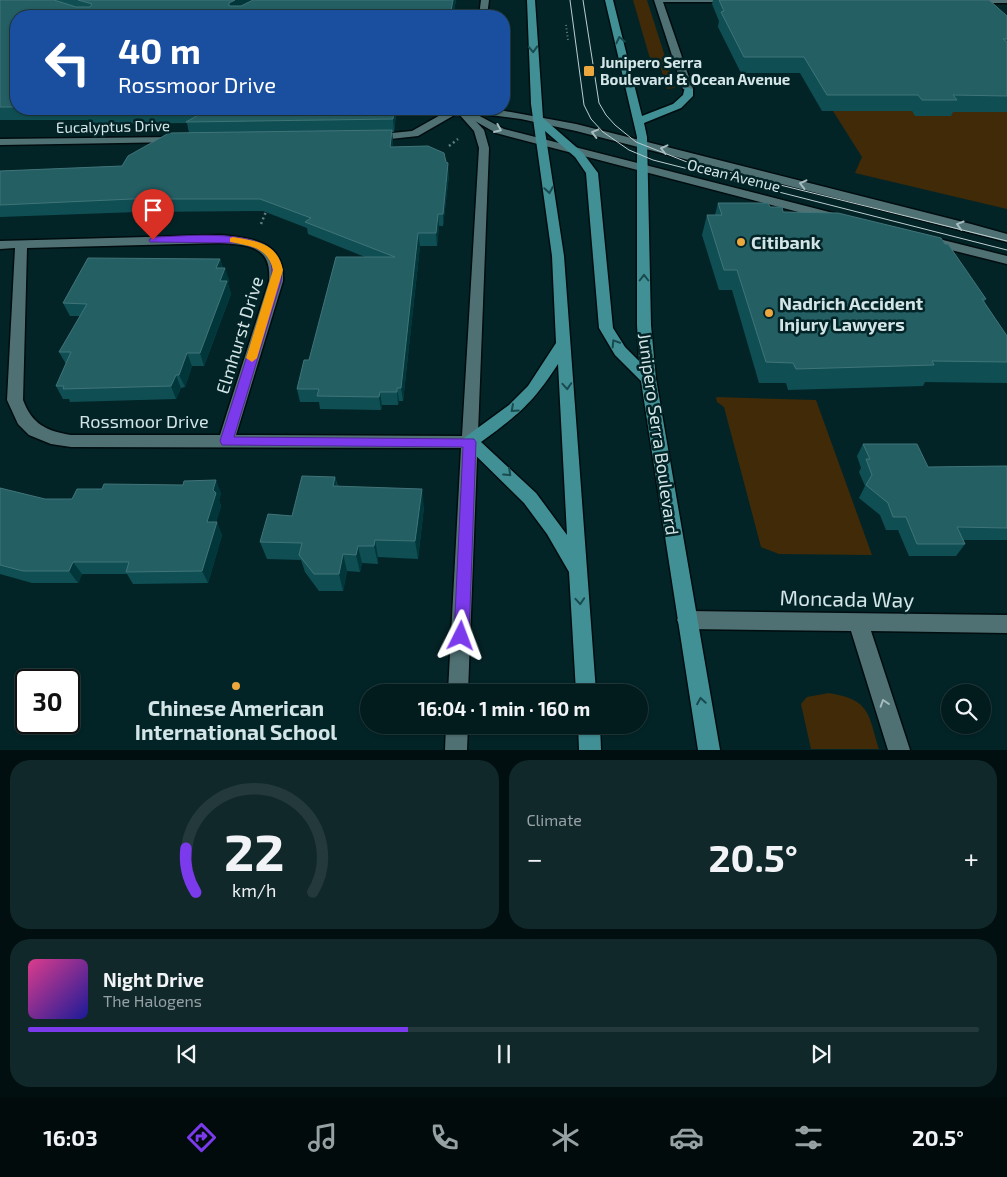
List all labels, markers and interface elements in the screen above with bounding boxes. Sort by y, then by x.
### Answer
text: 40 m [118,29,201,71]
icon: left [35,30,100,95]
one-way arrow [615,35,626,44]
one-way arrow [528,45,539,53]
place label: Junipero Serra Boulevard & Ocean Avenue [600,53,790,88]
marker: Junipero Serra Boulevard & Ocean Avenue [582,64,596,78]
text: Rossmoor Drive [118,71,276,97]
street label: Eucalyptus Drive [56,116,170,136]
one-way arrow [493,123,502,134]
one-way arrow [590,128,599,139]
one-way arrow [659,144,668,155]
street label: Ocean Avenue [685,155,783,195]
one-way arrow [799,179,807,189]
one-way arrow [543,185,553,194]
pin [132,189,174,240]
icon: arrive [139,196,167,224]
one-way arrow [956,220,965,230]
place label: Citibank [751,231,821,253]
marker: Citibank [735,236,747,248]
street label: Elmhurst Drive [211,274,267,396]
one-way arrow [639,274,649,282]
place label: Nadrich Accident Injury Lawyers [779,292,924,335]
marker: Nadrich Accident Injury Lawyers [763,307,775,319]
street label: Junipero Serra Boulevard [634,331,684,537]
one-way arrow [611,340,621,349]
one-way arrow [561,382,572,390]
one-way arrow [510,403,519,412]
street label: Rossmoor Drive [79,410,209,432]
one-way arrow [502,467,511,476]
street label: Moncada Way [779,584,915,612]
one-way arrow [575,597,586,605]
position arrow [434,609,486,661]
speed limit sign: 30 [15,669,80,734]
marker: Chinese American International School [230,680,242,692]
map controls [941,684,991,734]
button: search [941,684,991,734]
place label: Chinese American International School [135,695,337,744]
text: 16:04 · 1 min · 160 m [418,697,590,720]
one-way arrow [696,697,706,706]
one-way arrow [880,699,890,708]
text: Climate [527,810,582,829]
text: 22 [224,819,284,881]
text: 20.5° [709,834,798,880]
text: − [527,841,543,875]
text: + [964,841,979,875]
text: km/h [232,879,276,901]
text: Night Drive [103,968,204,991]
text: The Halogens [103,991,202,1010]
icon: previous [173,1040,201,1068]
icon: pause [490,1040,518,1068]
icon: next [807,1040,835,1068]
icon: directions [184,1120,219,1155]
icon: music [305,1120,340,1155]
icon: phone [427,1120,462,1155]
icon: climate [548,1120,583,1155]
icon: car [669,1120,704,1155]
icon: filters [791,1120,826,1155]
text: 16:03 [43,1124,98,1150]
text: 20.5° [912,1124,964,1150]

